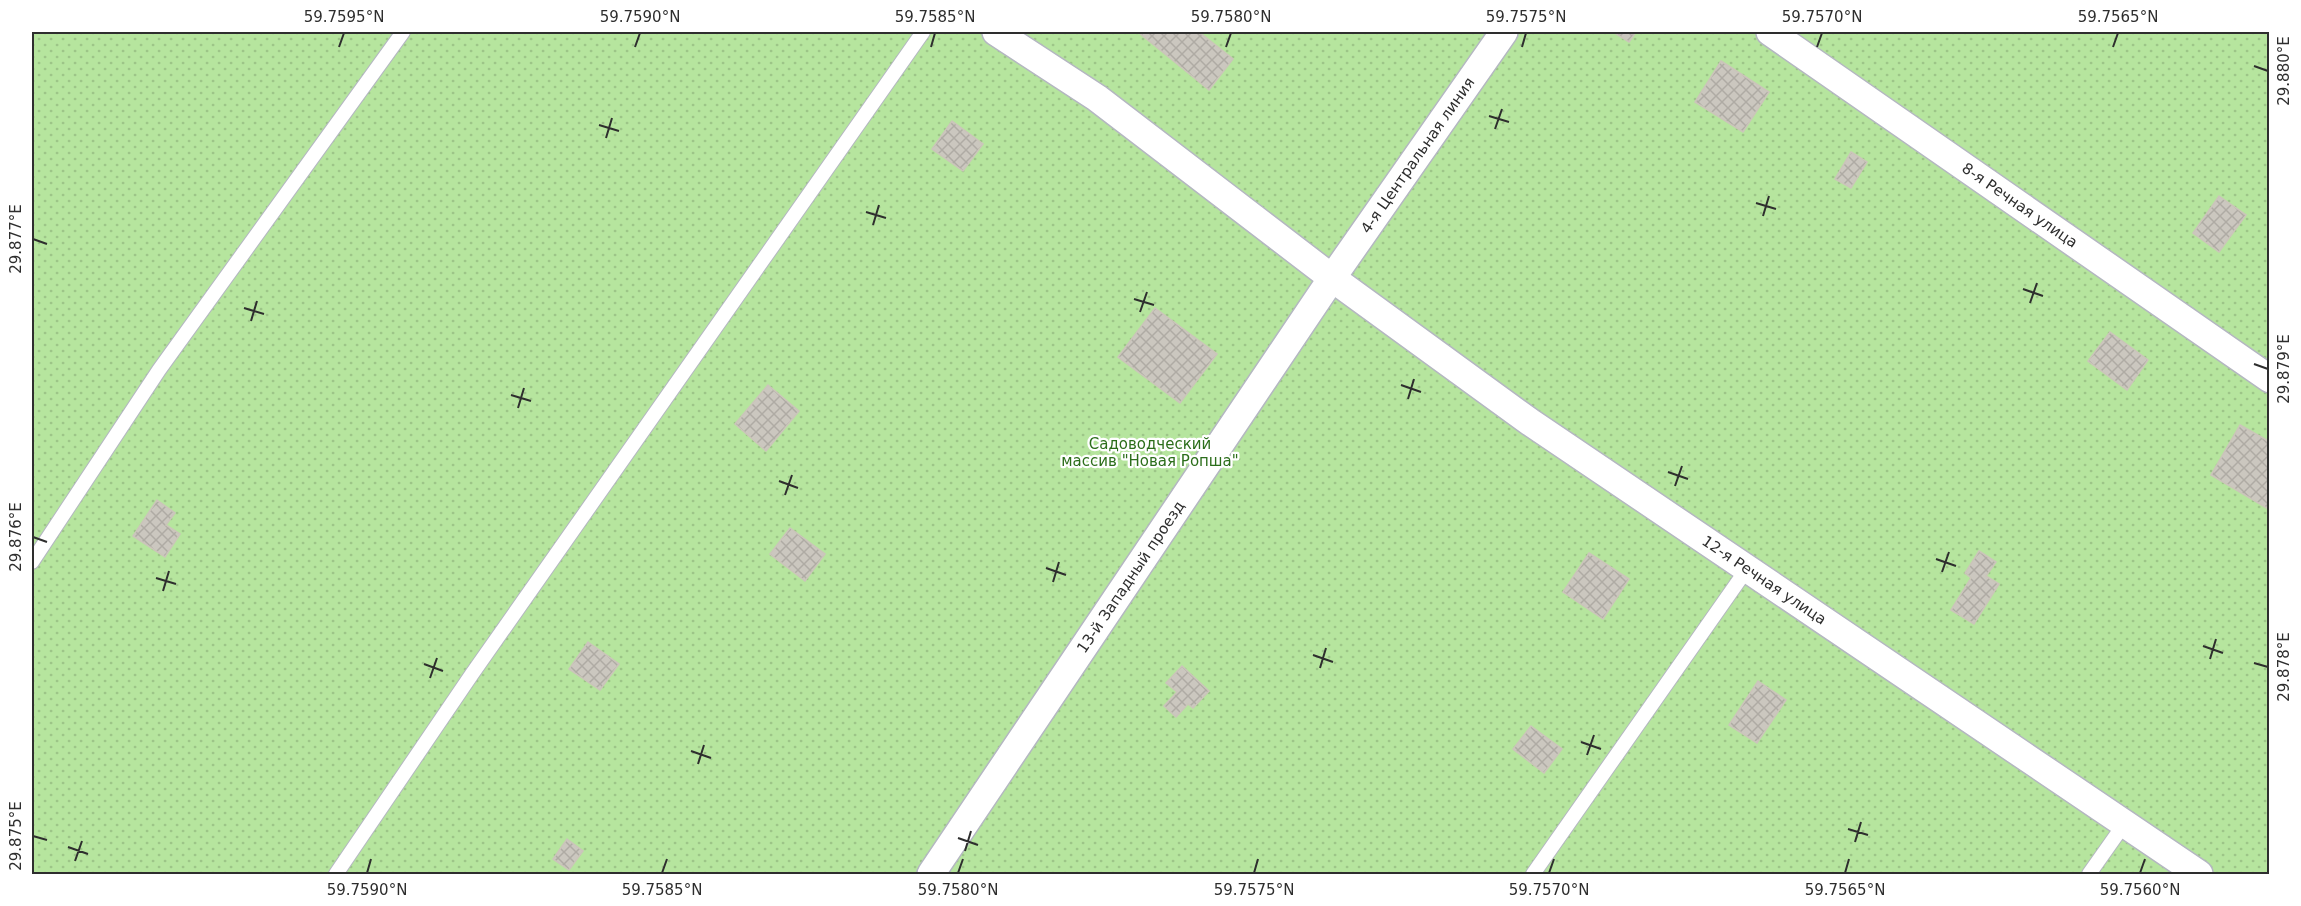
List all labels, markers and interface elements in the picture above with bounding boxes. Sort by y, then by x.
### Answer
text: 59.7595°N [304,8,384,26]
text: 59.7590°N [600,8,680,26]
text: 59.7585°N [895,8,975,26]
text: 59.7580°N [1191,8,1271,26]
text: 59.7575°N [1486,8,1566,26]
text: 59.7570°N [1782,8,1862,26]
text: 59.7565°N [2078,8,2158,26]
text: 29.880°E [2275,36,2293,106]
street label: 4-я Центральная линия [1357,74,1478,237]
street label: 8-я Речная улица [1959,159,2081,252]
text: 29.877°E [7,204,25,274]
text: 29.879°E [2275,334,2293,404]
park label: Садоводческий массив "Новая Ропша" [1061,435,1239,470]
street label: 13-й Западный проезд [1073,497,1188,656]
text: 29.876°E [7,502,25,572]
street label: 12-я Речная улица [1699,532,1830,628]
text: 29.878°E [2275,632,2293,702]
text: 29.875°E [7,801,25,871]
text: 59.7590°N [327,881,407,899]
text: 59.7585°N [622,881,702,899]
text: 59.7580°N [918,881,998,899]
text: 59.7575°N [1214,881,1294,899]
text: 59.7570°N [1509,881,1589,899]
text: 59.7565°N [1805,881,1885,899]
text: 59.7560°N [2100,881,2180,899]

